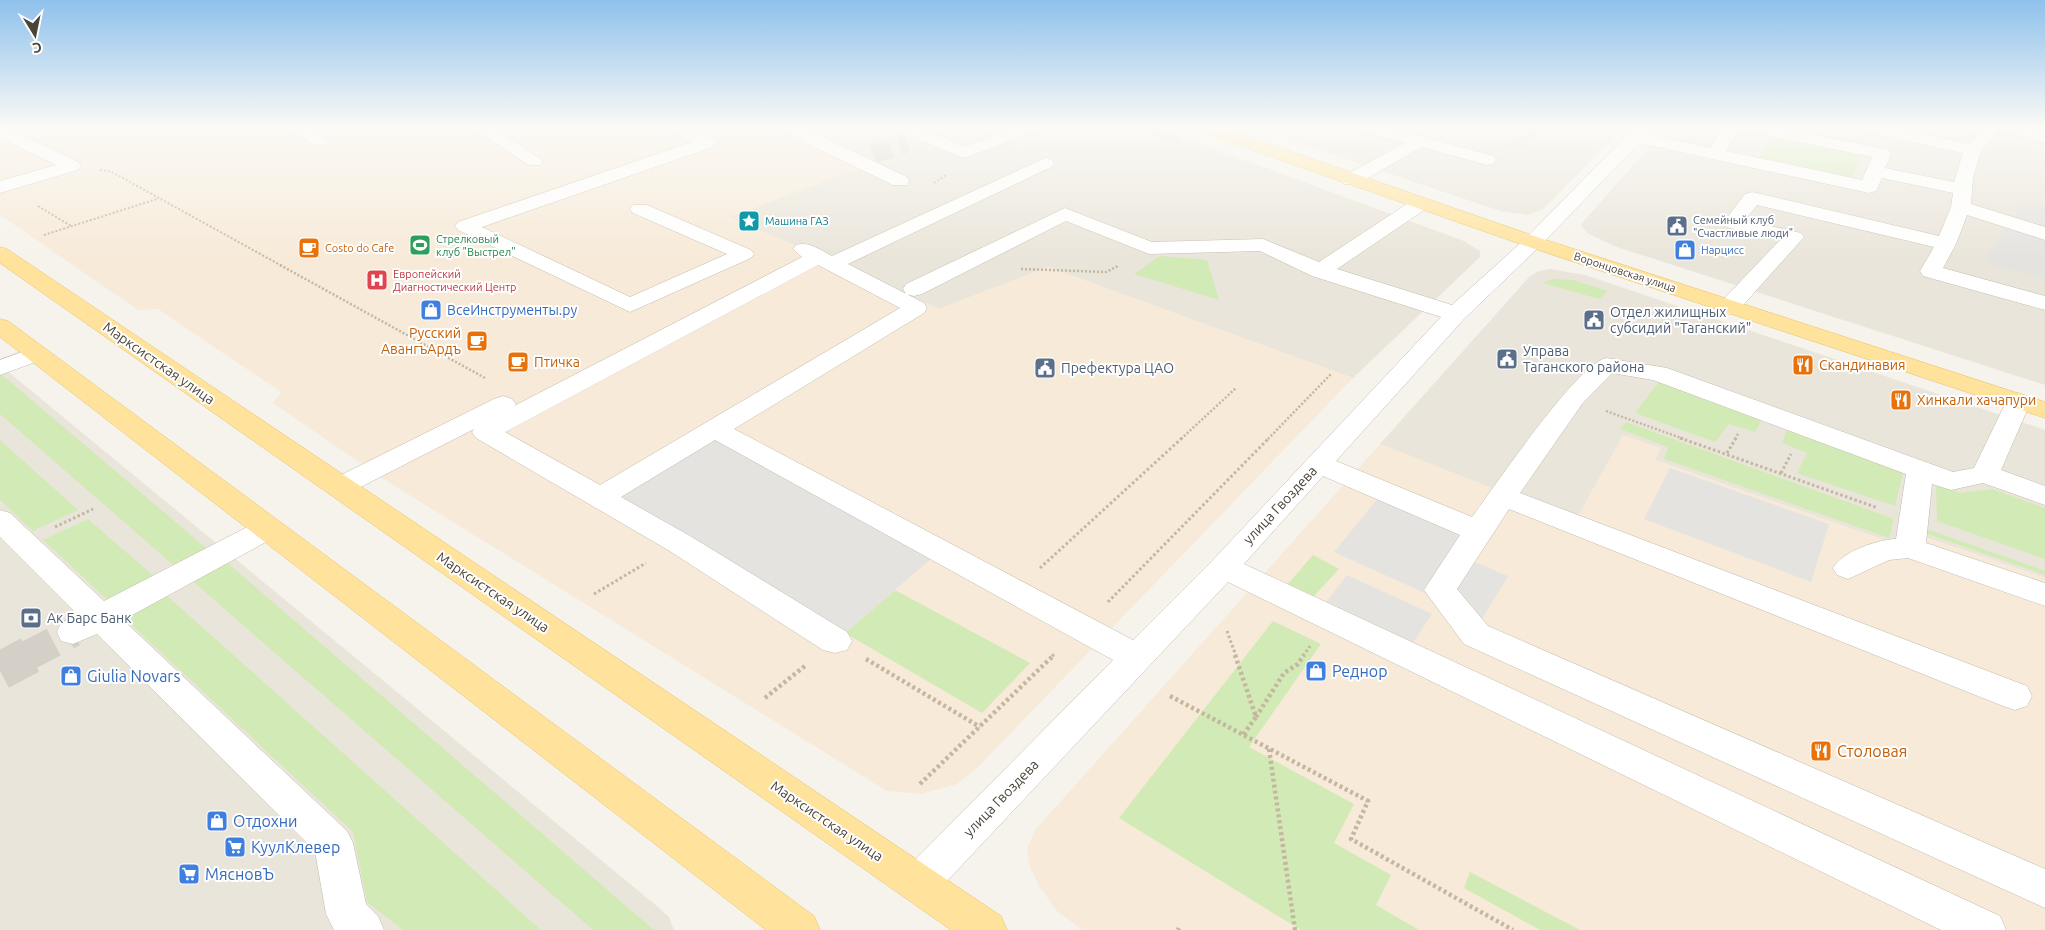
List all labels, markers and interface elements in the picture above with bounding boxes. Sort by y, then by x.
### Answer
north arrow [10,10,60,60]
text: С [31,39,43,56]
place icon: Машина ГАЗ [737,209,761,233]
public building icon: Семейный клуб "Счастливые люди" [1665,214,1689,238]
place label: Семейный клуб "Счастливые люди" [1693,214,1793,239]
place label: Машина ГАЗ [765,215,829,227]
sports icon: Стрелковый клуб "Выстрел" [408,233,432,257]
place label: Стрелковый клуб "Выстрел" [436,233,516,258]
cafe icon: Costo do Cafe [297,236,321,260]
shop icon: Нарцисс [1673,238,1697,262]
place label: Costo do Cafe [325,242,394,254]
place label: Нарцисс [1701,244,1744,256]
street label: Воронцовская улица [1572,250,1678,294]
hospital icon: Европейский Диагностический Центр [365,268,389,292]
place label: Европейский Диагностический Центр [393,268,517,293]
shop icon: ВсеИнструменты.ру [419,298,443,322]
place label: ВсеИнструменты.ру [447,302,577,318]
place label: Отдел жилищных субсидий "Таганский" [1610,304,1751,336]
public building icon: Отдел жилищных субсидий "Таганский" [1582,308,1606,332]
street label: Марксистская улица [100,319,218,407]
place label: Русский АвангъАрдъ [381,325,461,357]
cafe icon: Русский АвангъАрдъ [465,329,489,353]
place label: Управа Таганского района [1523,343,1644,375]
public building icon: Управа Таганского района [1495,347,1519,371]
cafe icon: Птичка [506,350,530,374]
restaurant icon: Скандинавия [1791,353,1815,377]
place label: Птичка [534,354,580,370]
public building icon: Префектура ЦАО [1033,356,1057,380]
place label: Скандинавия [1819,357,1906,373]
place label: Префектура ЦАО [1061,360,1174,376]
restaurant icon: Хинкали хачапури [1889,388,1913,412]
place label: Хинкали хачапури [1917,392,2036,408]
street label: улица Гвоздева [1240,463,1320,547]
street label: Марксистская улица [434,548,552,636]
bank icon: Ак Барс Банк [19,606,43,630]
place label: Ак Барс Банк [47,610,131,626]
shop icon: Реднор [1304,659,1328,683]
place label: Реднор [1332,662,1388,680]
shop icon: Giulia Novars [59,664,83,688]
place label: Giulia Novars [87,667,180,685]
restaurant icon: Столовая [1809,739,1833,763]
place label: Столовая [1837,742,1907,760]
street label: улица Гвоздева [960,756,1042,840]
street label: Марксистская улица [768,777,886,865]
shop icon: Отдохни [205,809,229,833]
place label: Отдохни [233,812,298,830]
supermarket icon: КуулКлевер [223,835,247,859]
place label: КуулКлевер [251,838,340,856]
supermarket icon: МясновЪ [177,862,201,886]
place label: МясновЪ [205,865,274,883]

